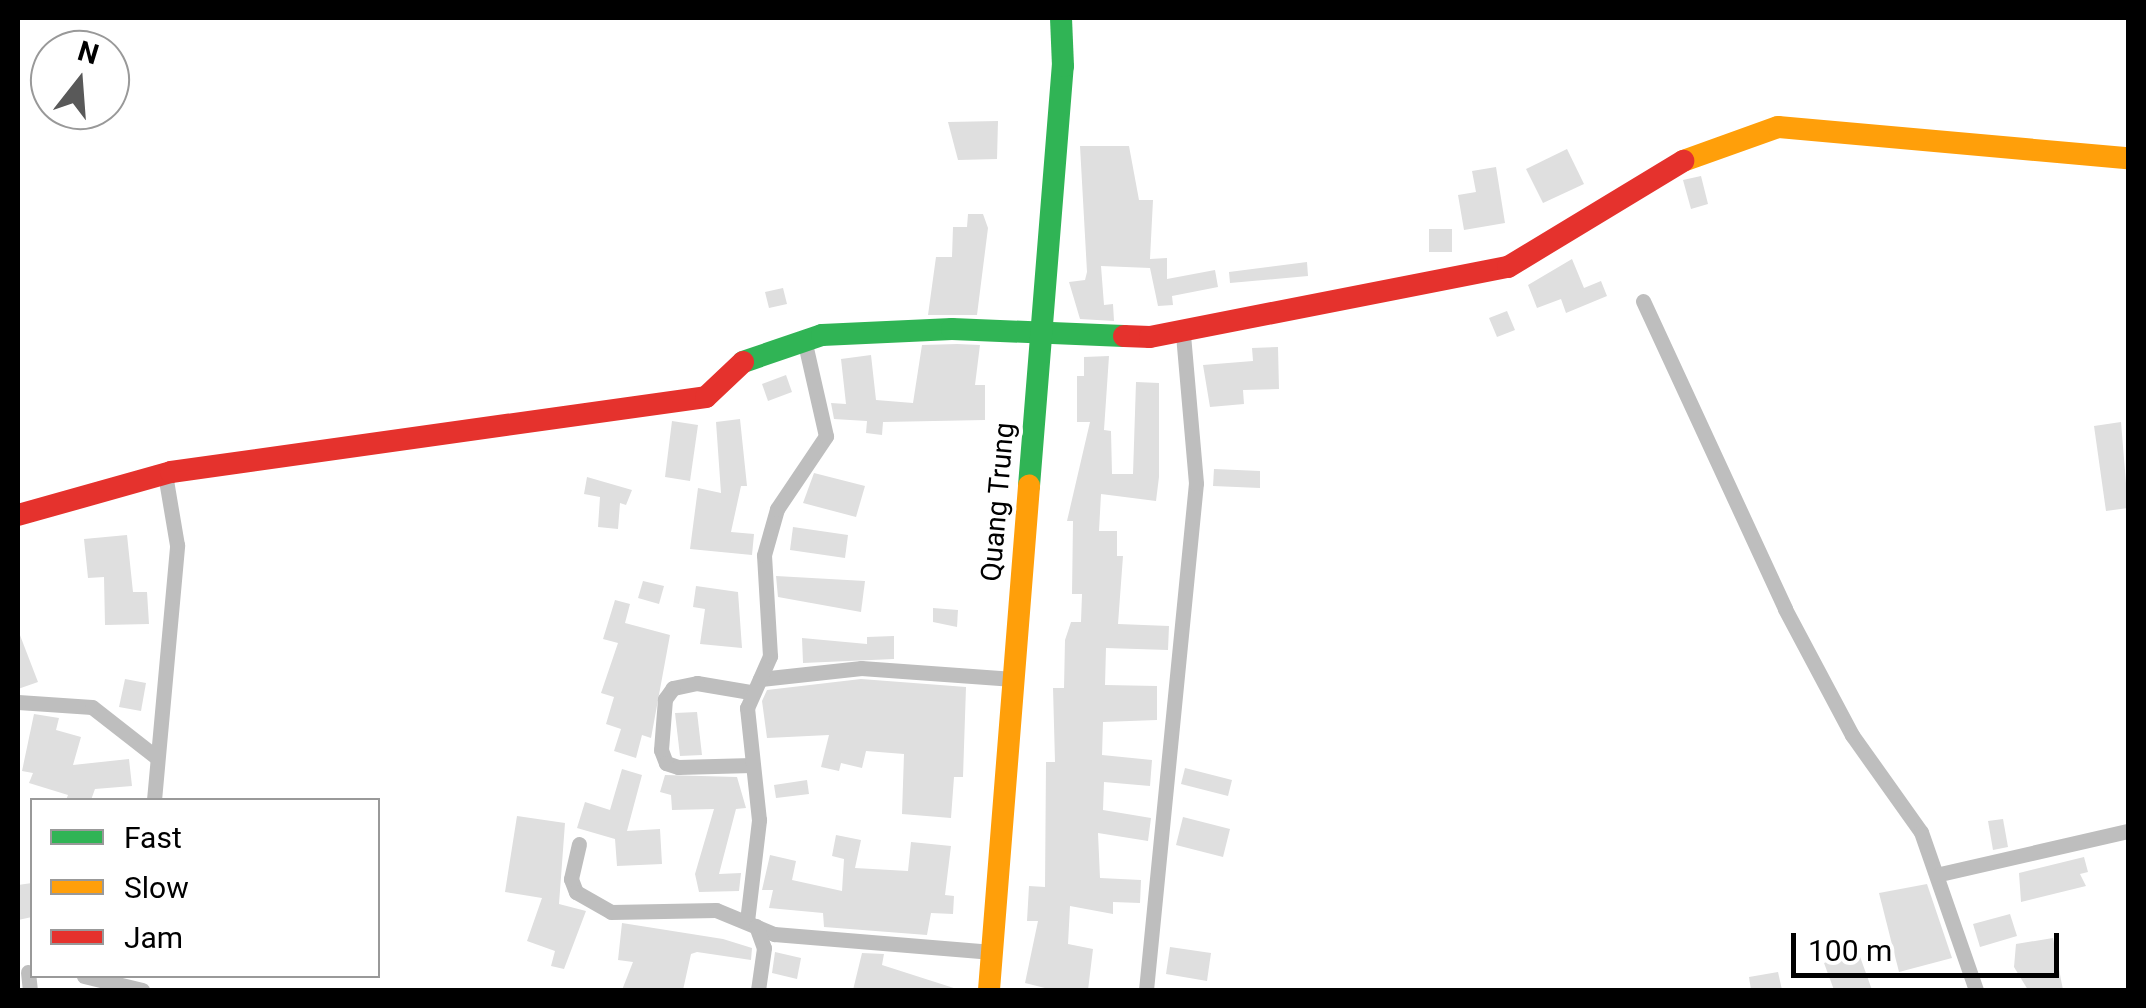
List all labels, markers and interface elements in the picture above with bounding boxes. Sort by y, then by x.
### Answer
north arrow [30,30,130,130]
text: N [74,34,103,71]
street label: Quang Trung [974,421,1022,583]
legend [30,798,380,978]
text: Fast [124,820,182,855]
text: Slow [124,870,189,905]
scale bar [1796,913,2064,975]
text: Jam [124,920,183,955]
text: 100 m [1808,933,1892,968]

